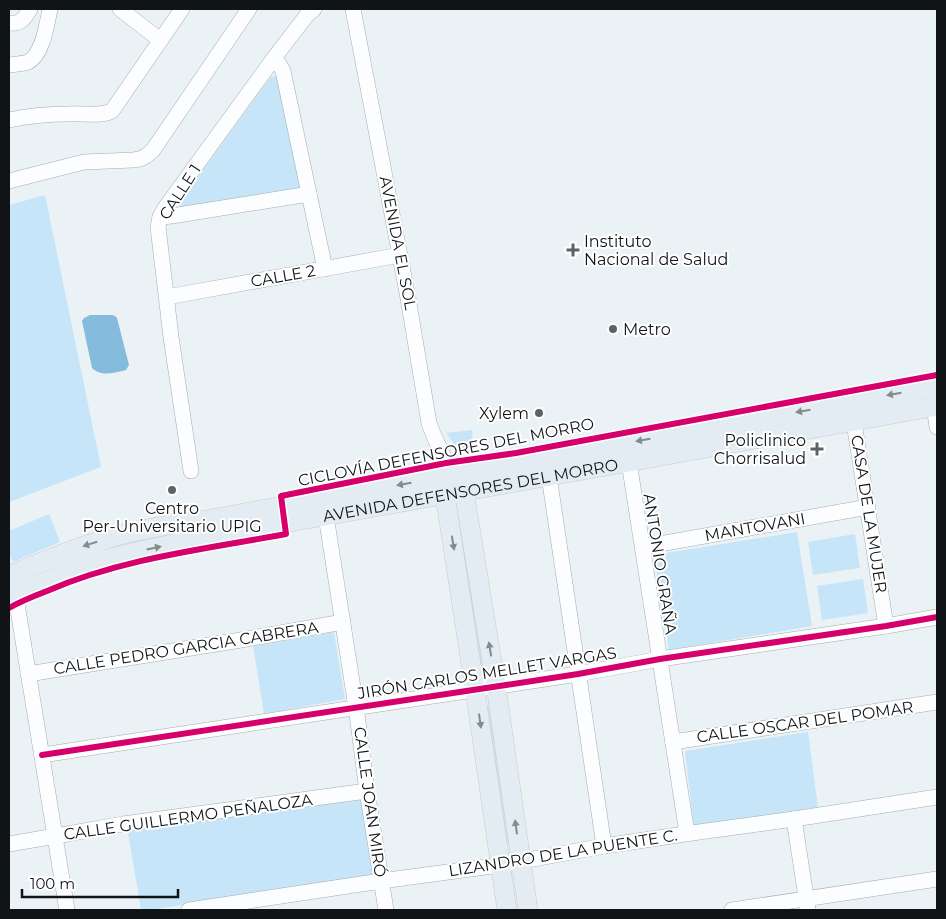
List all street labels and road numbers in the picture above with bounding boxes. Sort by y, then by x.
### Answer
street label: CALLE 1 [155,161,205,223]
street label: AVENIDA EL SOL [376,174,420,312]
street label: CALLE 2 [249,261,317,291]
street label: CICLOVÍA DEFENSORES DEL MORRO [296,414,596,490]
street label: CASA DE LA MUJER [847,434,891,594]
street label: AVENIDA DEFENSORES DEL MORRO [321,455,620,525]
street label: ANTONIO GRAÑA [639,492,681,636]
street label: MANTOVANI [703,509,807,545]
street label: CALLE PEDRO GARCIA CABRERA [52,618,320,678]
street label: JIRÓN CARLOS MELLET VARGAS [355,643,618,703]
street label: CALLE OSCAR DEL POMAR [695,697,915,747]
street label: CALLE JOAN MIRÓ [350,726,390,878]
street label: CALLE GUILLERMO PEÑALOZA [62,790,314,844]
street label: LIZANDRO DE LA PUENTE C. [447,826,679,880]

